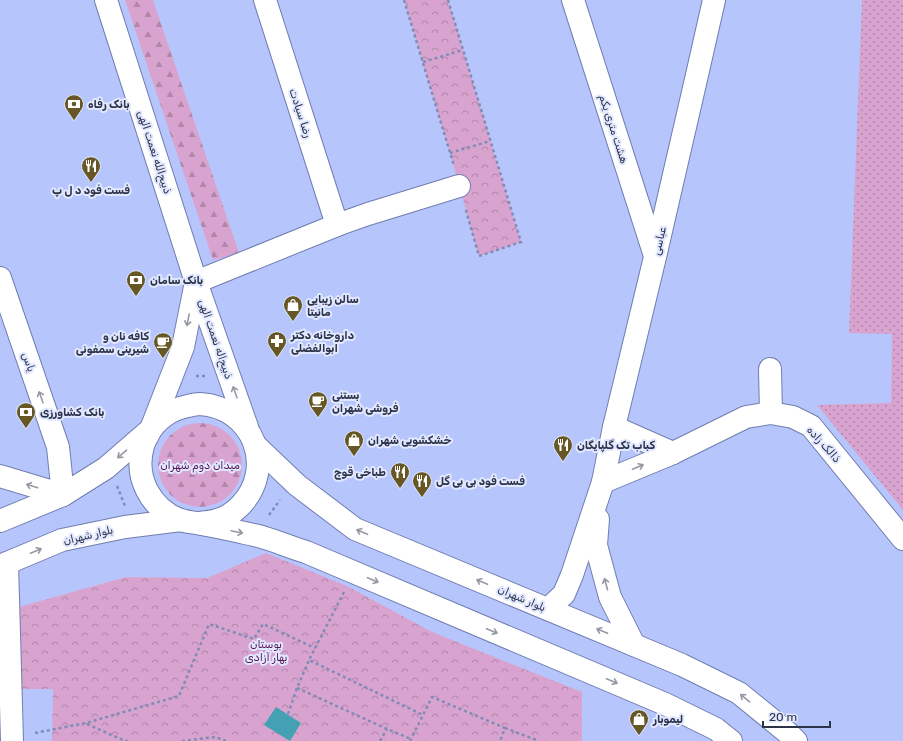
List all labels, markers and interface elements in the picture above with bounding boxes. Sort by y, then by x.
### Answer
street label: رضا سیادت [286,87,315,140]
bank icon: بانک رفاه [63,93,85,121]
street label: هشت متری یکم [595,93,631,166]
place label: بانک رفاه [88,98,130,111]
street label: ذبیح‌الله نعمت الهی [133,109,174,196]
restaurant icon: فست فود د ل پ [80,155,102,183]
place label: فست فود د ل پ [52,184,130,198]
street label: عباسی [650,225,669,257]
bank icon: بانک سامان [125,269,147,297]
place label: بانک سامان [150,274,203,287]
place label: سالن زیبایی مانیتا [307,293,359,319]
shop icon: سالن زیبایی مانیتا [282,294,304,322]
street label: ذبیح‌اله نعمت الهی [194,298,235,381]
one-way arrow [184,313,192,326]
place label: داروخانه دکتر ابوالفضلی [290,329,354,355]
place label: کافه نان و شیرینی سمفونی [76,330,149,356]
pharmacy icon: داروخانه دکتر ابوالفضلی [266,330,288,358]
cafe icon: کافه نان و شیرینی سمفونی [152,331,174,359]
street label: یاس [19,351,38,374]
one-way arrow [230,386,238,398]
place label: بستنی فروشی شهران [332,389,399,415]
cafe icon: بستنی فروشی شهران [307,390,329,418]
one-way arrow [37,391,44,404]
bank icon: بانک کشاورزی [15,401,37,429]
place label: بانک کشاورزی [40,406,105,419]
street label: ذالک زاده [804,423,843,465]
shop icon: خشکشویی شهران [343,429,365,457]
place label: خشکشویی شهران [368,434,452,447]
restaurant icon: کباب تک گلپایگان [552,434,574,462]
place label: کباب تک گلپایگان [577,439,655,453]
one-way arrow [116,450,127,459]
park label: میدان دوم شهران [160,459,240,473]
restaurant icon: طباخی قوچ [389,461,411,489]
one-way arrow [632,463,644,471]
place label: طباخی قوچ [334,466,386,480]
restaurant icon: فست فود بی بی گل [411,470,433,498]
place label: فست فود بی بی گل [436,475,525,488]
one-way arrow [25,482,38,489]
street label: بلوار شهران [62,523,115,549]
one-way arrow [356,527,368,535]
one-way arrow [231,528,244,536]
one-way arrow [30,547,42,554]
one-way arrow [366,577,378,585]
one-way arrow [476,577,488,585]
one-way arrow [602,578,610,591]
street label: بلوار شهران [495,583,548,615]
one-way arrow [596,627,608,635]
one-way arrow [486,628,498,635]
park label: بوستان بهار آزادی [245,638,287,664]
one-way arrow [606,678,618,686]
one-way arrow [740,693,750,702]
scale bar [763,703,830,729]
shop icon: لیموبار [628,708,650,736]
text: 20 m [769,710,797,724]
place label: لیموبار [652,713,683,726]

